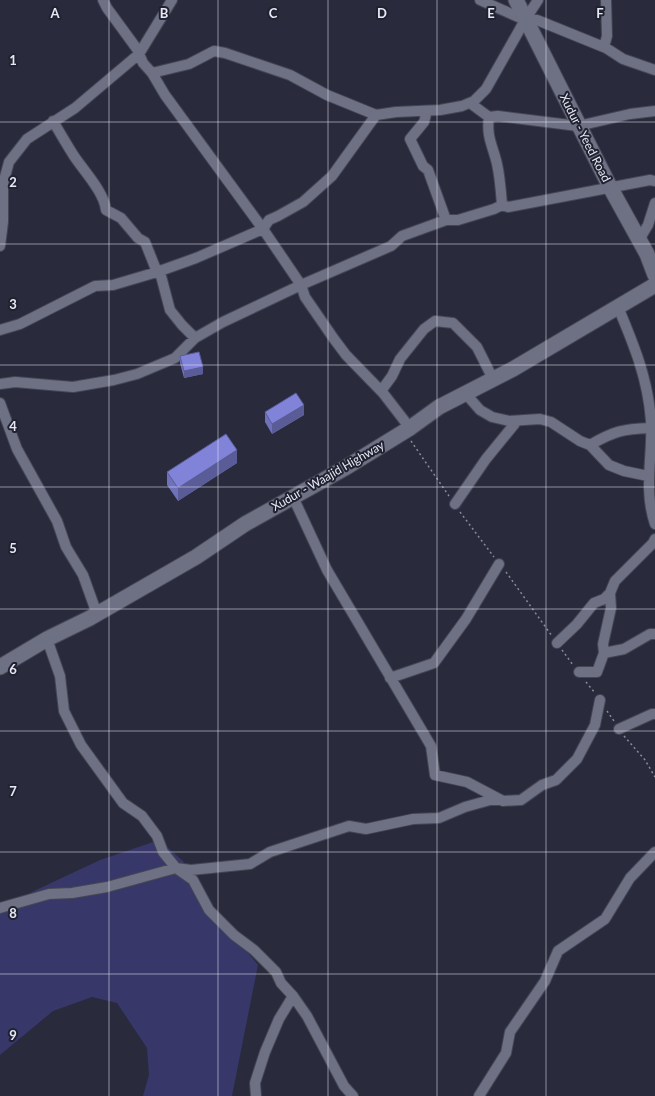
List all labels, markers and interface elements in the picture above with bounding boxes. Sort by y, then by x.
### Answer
text: A [49,5,60,21]
text: B [160,5,169,21]
text: C [269,5,278,21]
text: D [377,5,387,21]
text: E [487,5,495,21]
text: F [596,5,604,21]
text: 1 [9,52,17,68]
street label: Xudur - Yeed Road [557,91,614,184]
text: 2 [9,174,17,190]
text: 3 [9,296,17,312]
text: 4 [9,418,17,434]
street label: Xudur - Waajid Highway [269,437,387,514]
text: 5 [9,540,17,556]
text: 6 [9,661,17,677]
text: 7 [9,783,17,799]
text: 8 [9,905,17,921]
text: 9 [9,1027,17,1043]

